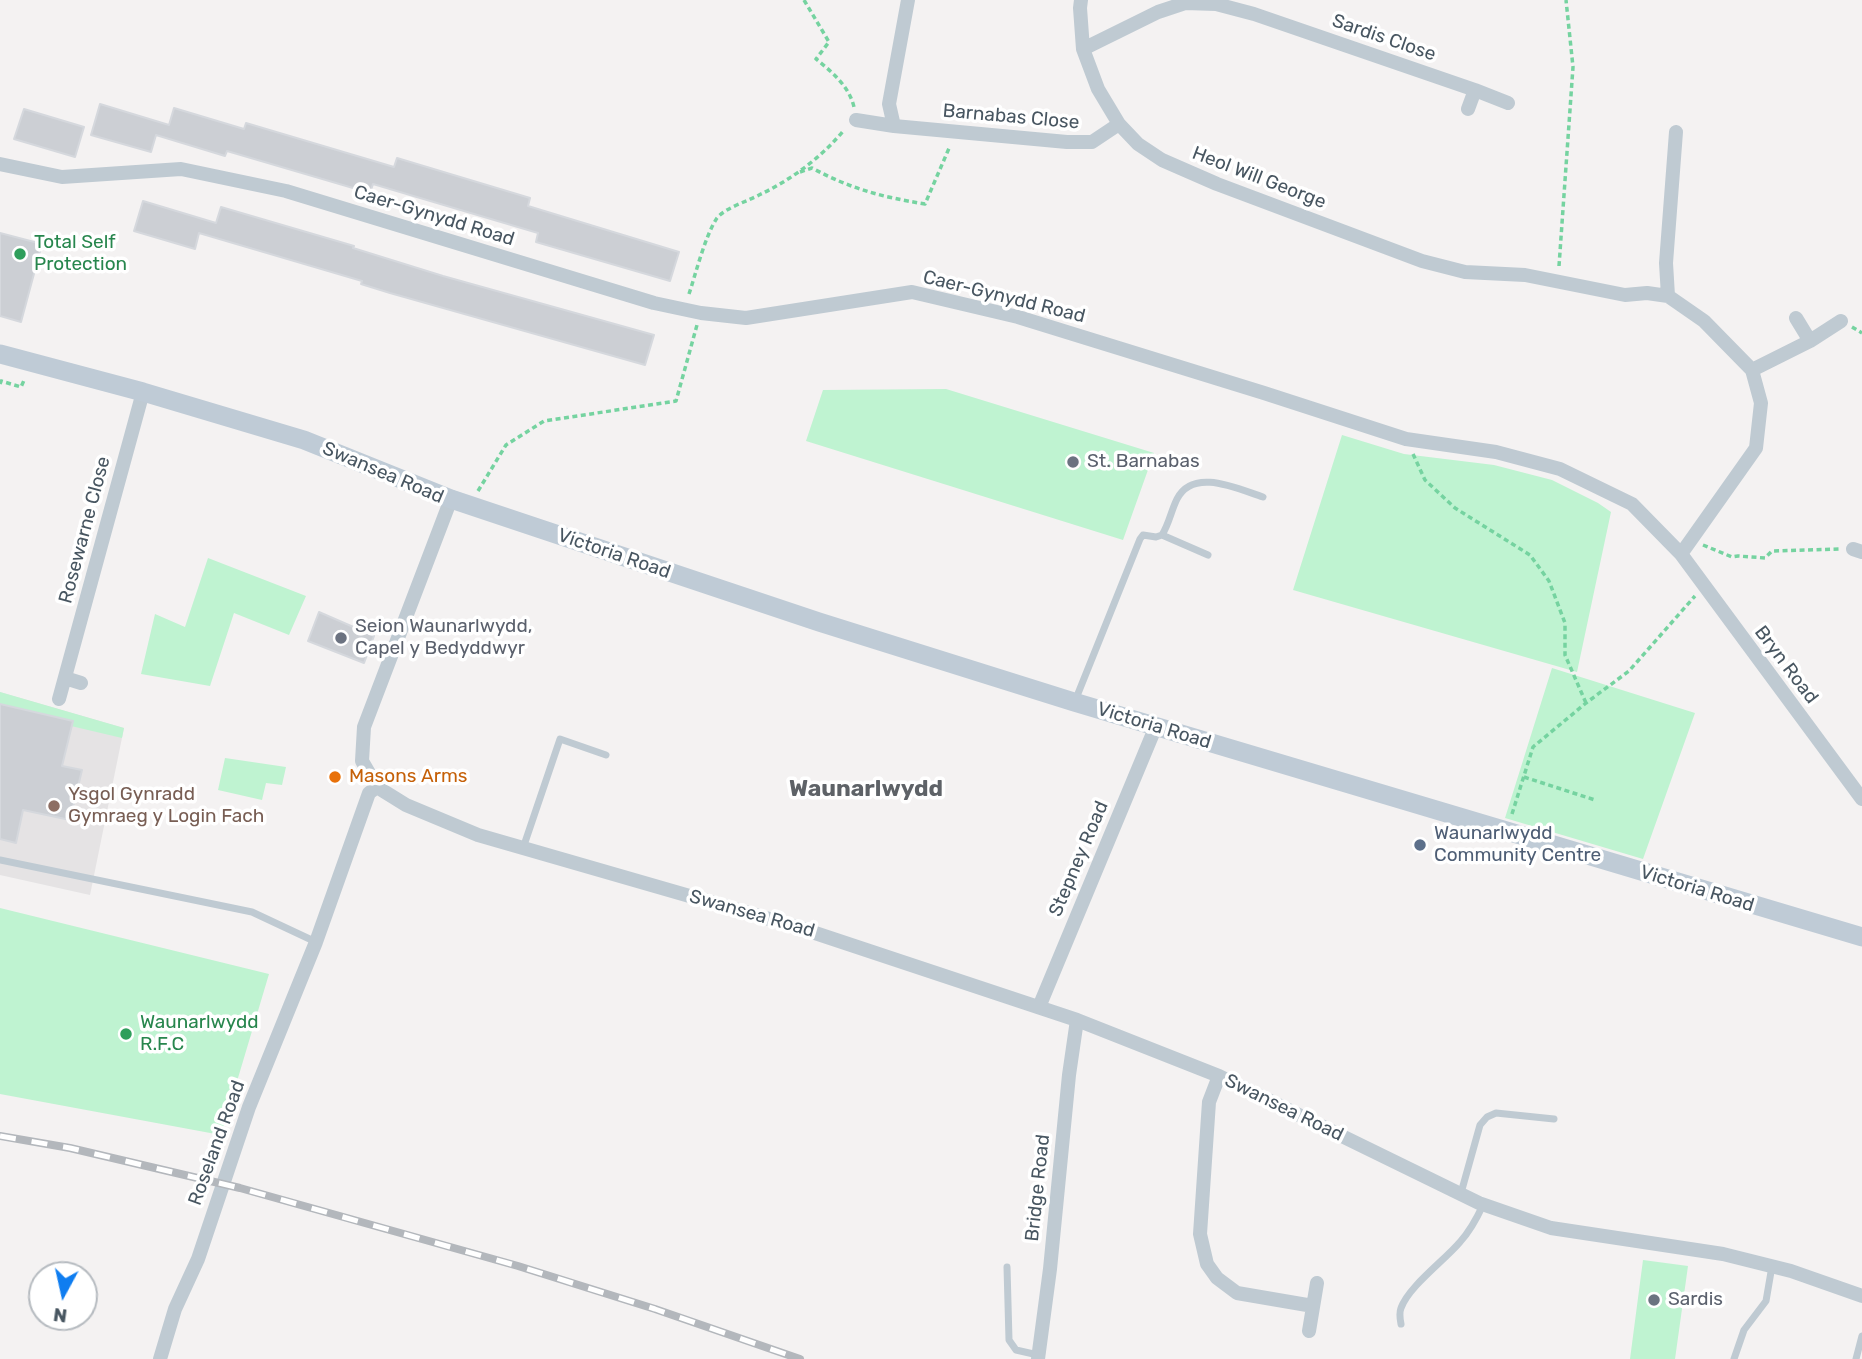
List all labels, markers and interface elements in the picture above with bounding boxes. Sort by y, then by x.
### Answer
street label: Sardis Close [1329,10,1439,66]
street label: Barnabas Close [942,100,1080,134]
street label: Heol Will George [1189,142,1329,214]
street label: Caer-Gynydd Road [351,181,517,251]
place label: Total Self Protection [34,232,127,276]
marker: Total Self Protection [12,246,28,262]
street label: Caer-Gynydd Road [920,266,1088,328]
street label: Swansea Road [319,437,447,509]
place label: St. Barnabas [1087,451,1200,473]
street label: Rosewarne Close [54,454,116,606]
marker: St. Barnabas [1065,454,1081,470]
street label: Victoria Road [555,524,673,584]
place label: Seion Waunarlwydd, Capel y Bedyddwyr [355,616,532,660]
street label: Bryn Road [1749,622,1823,708]
marker: Seion Waunarlwydd, Capel y Bedyddwyr [333,630,349,646]
street label: Victoria Road [1094,698,1214,754]
place label: Masons Arms [349,766,468,788]
marker: Masons Arms [327,769,343,785]
district label: Waunarlwydd [789,775,943,803]
place label: Ysgol Gynradd Gymraeg y Login Fach [68,784,264,828]
marker: Ysgol Gynradd Gymraeg y Login Fach [46,798,62,814]
street label: Stepney Road [1044,798,1114,920]
place label: Waunarlwydd Community Centre [1434,823,1601,867]
marker: Waunarlwydd Community Centre [1412,837,1428,853]
street label: Victoria Road [1637,861,1757,917]
street label: Swansea Road [687,885,817,943]
place label: Waunarlwydd R.F.C [140,1012,259,1056]
marker: Waunarlwydd R.F.C [118,1026,134,1042]
street label: Swansea Road [1221,1069,1347,1147]
street label: Roseland Road [184,1077,250,1209]
street label: Bridge Road [1021,1133,1055,1243]
north arrow [28,1261,98,1331]
place label: Sardis [1668,1289,1723,1311]
marker: Sardis [1646,1292,1662,1308]
text: N [52,1303,69,1328]

